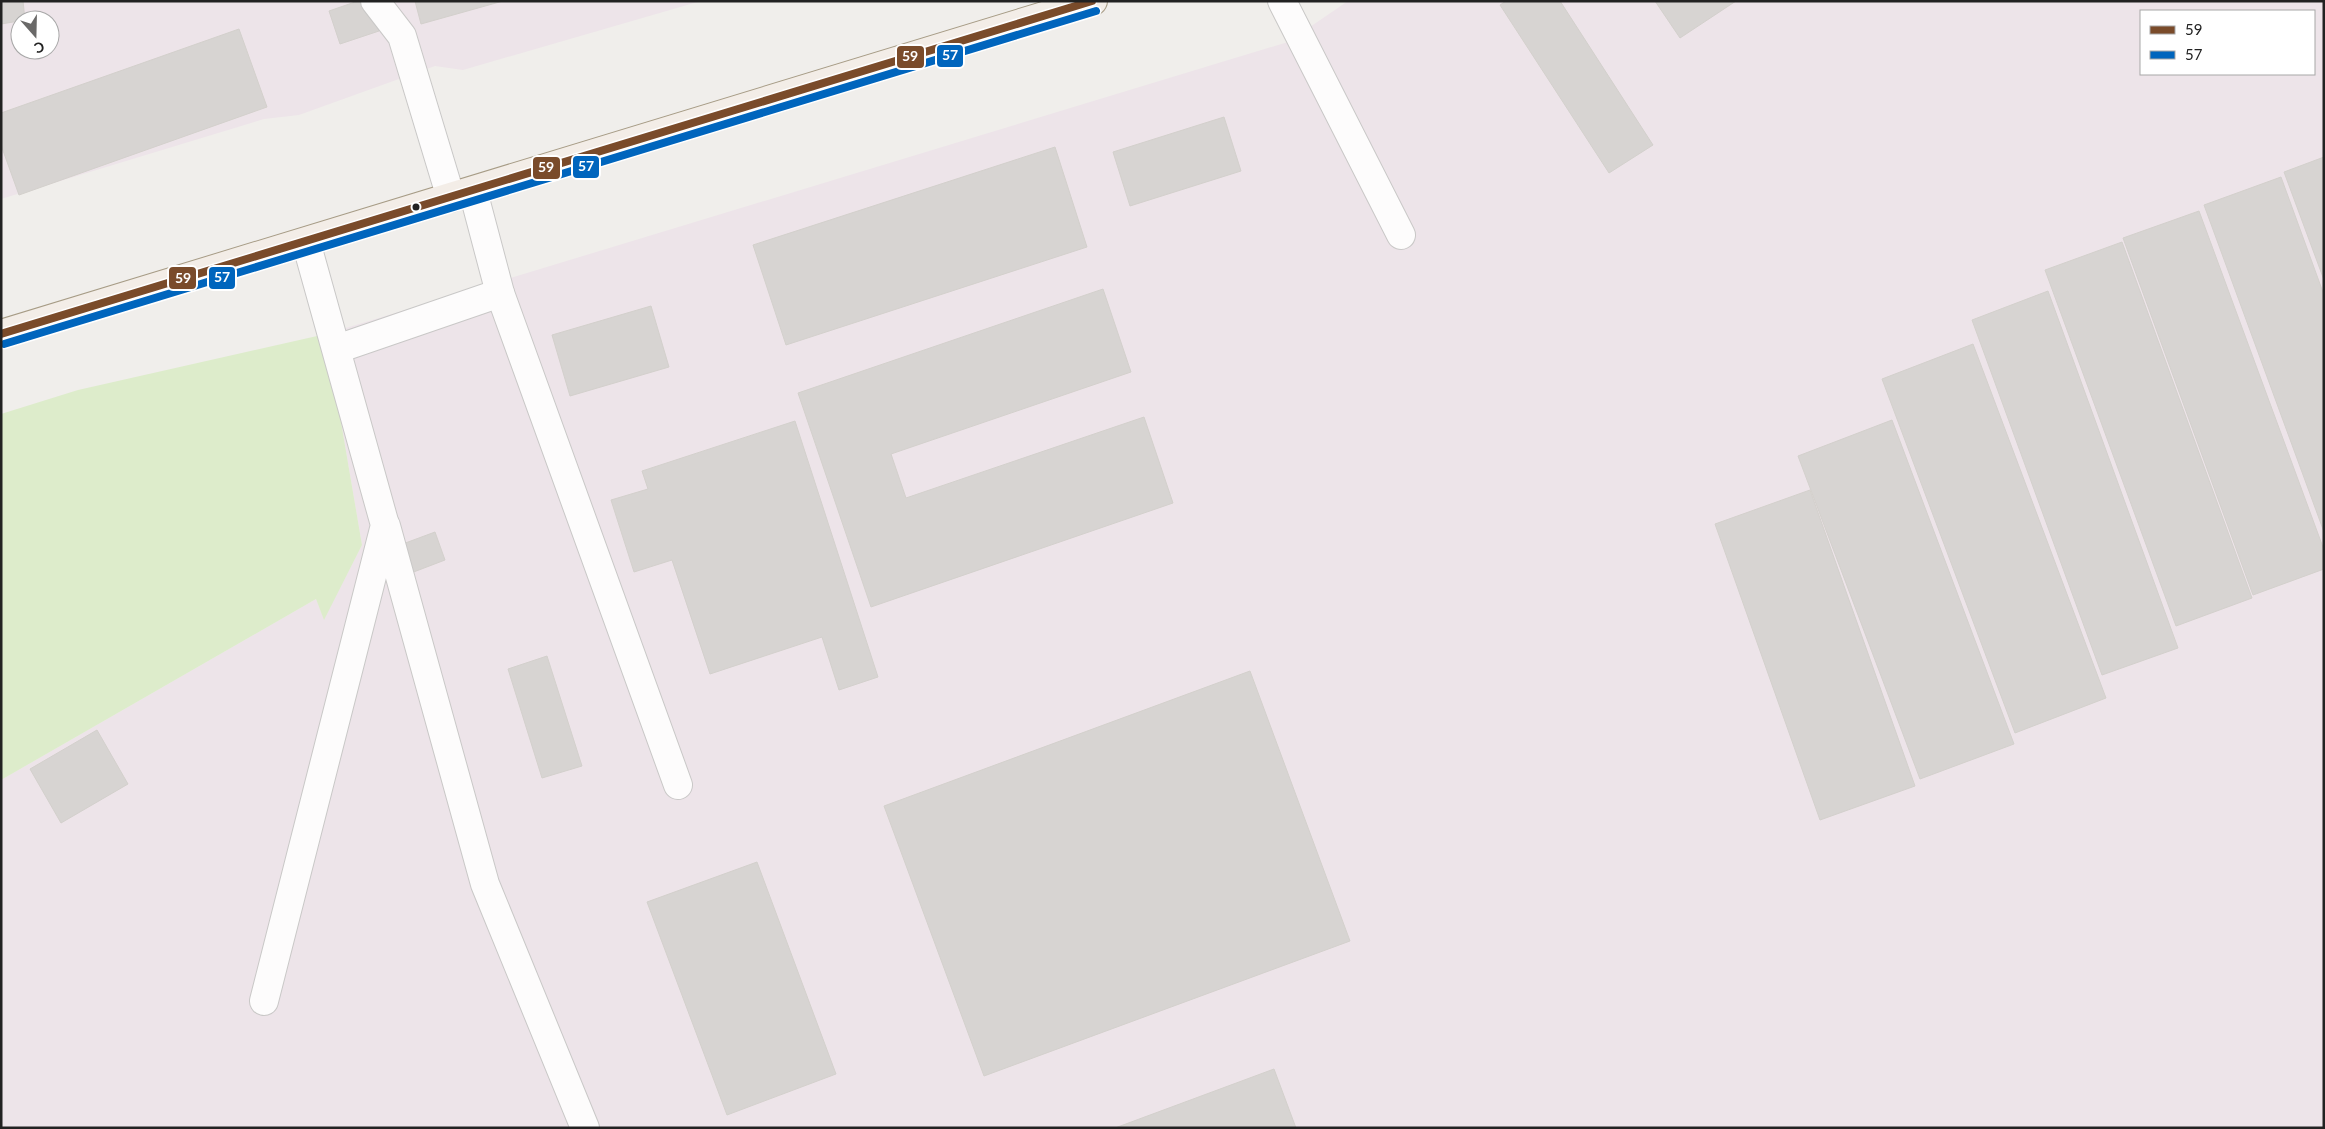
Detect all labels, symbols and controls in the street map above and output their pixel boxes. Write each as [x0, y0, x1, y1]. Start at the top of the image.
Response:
north arrow [10, 10, 60, 60]
legend [2140, 10, 2315, 75]
text: 59 [2185, 20, 2202, 38]
text: С [32, 38, 47, 58]
line badge: 57 [936, 44, 964, 68]
line badge: 59 [896, 45, 925, 69]
text: 57 [2185, 45, 2203, 63]
text: 57 [942, 46, 958, 63]
text: 59 [902, 47, 918, 64]
line badge: 57 [572, 155, 600, 179]
line badge: 59 [532, 156, 561, 180]
text: 57 [578, 157, 594, 174]
text: 59 [538, 158, 554, 175]
unlabelled marker [411, 202, 421, 212]
line badge: 59 [168, 266, 197, 290]
line badge: 57 [208, 266, 236, 290]
text: 57 [214, 268, 230, 285]
text: 59 [175, 269, 191, 286]

